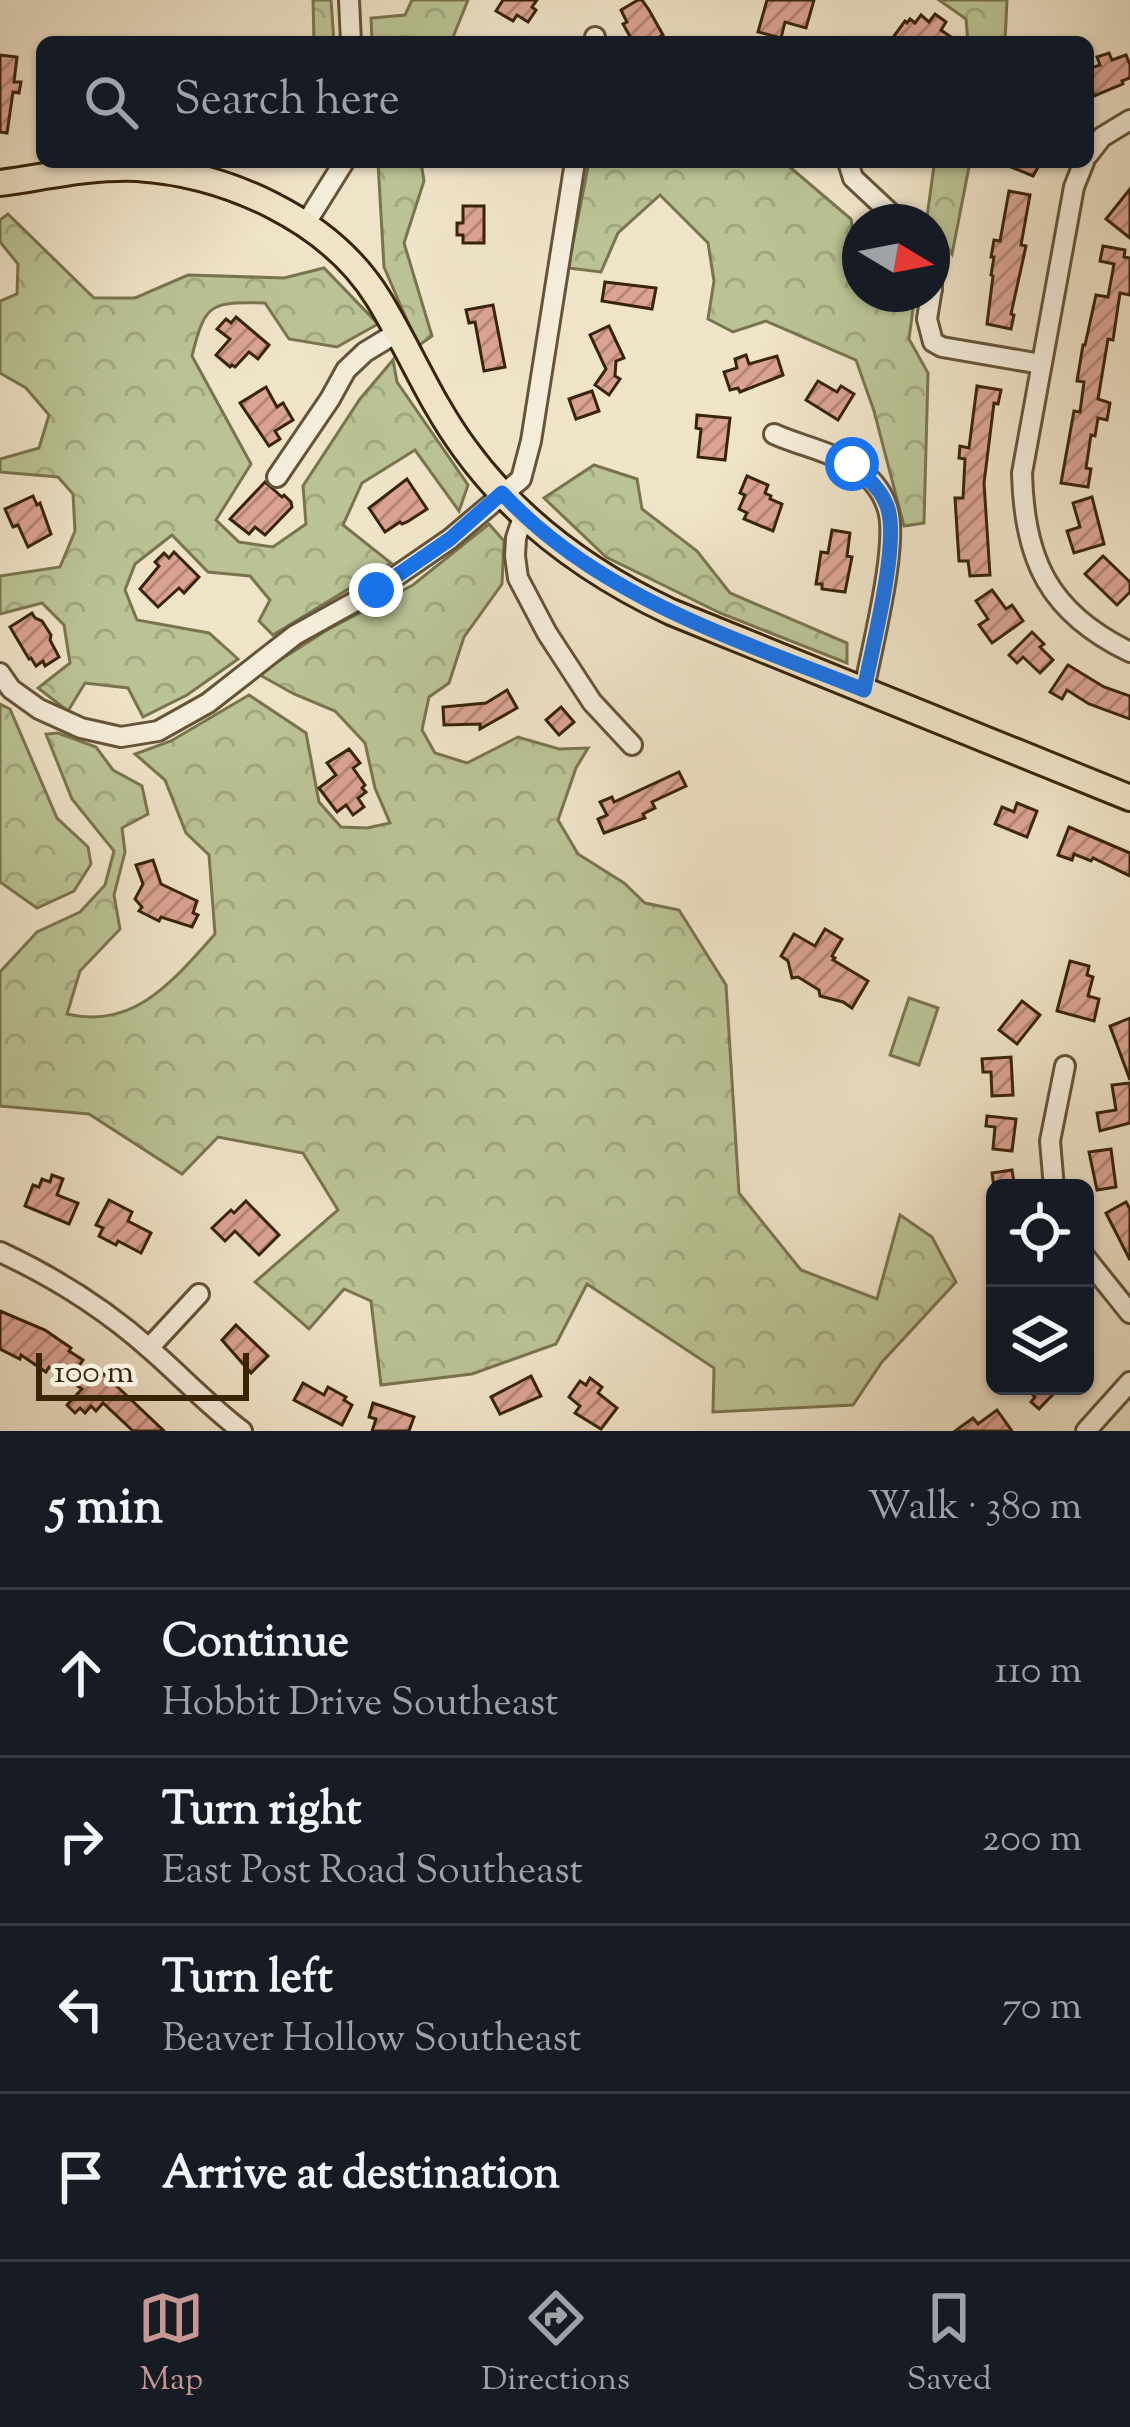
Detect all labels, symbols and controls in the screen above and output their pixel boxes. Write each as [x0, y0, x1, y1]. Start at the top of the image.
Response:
search box [36, 36, 1094, 168]
icon: search [78, 69, 144, 135]
text: Search here [174, 70, 400, 135]
north arrow [842, 204, 950, 312]
route start [825, 437, 879, 491]
route end [349, 563, 403, 617]
map controls [986, 1179, 1094, 1395]
button: locate [986, 1179, 1094, 1287]
button: layers [986, 1287, 1094, 1395]
scale bar [36, 1347, 249, 1400]
text: 100 m [54, 1350, 134, 1398]
text: 5 min [48, 1473, 163, 1546]
text: Walk · 380 m [868, 1481, 1082, 1537]
text: Continue [162, 1612, 349, 1677]
icon: ahead [48, 1640, 114, 1706]
text: 110 m [995, 1645, 1082, 1701]
text: Hobbit Drive Southeast [162, 1677, 558, 1733]
text: Turn right [162, 1780, 361, 1845]
icon: right [48, 1808, 114, 1874]
text: 200 m [982, 1813, 1082, 1869]
text: East Post Road Southeast [162, 1845, 583, 1901]
text: Turn left [162, 1948, 333, 2013]
icon: left [48, 1976, 114, 2042]
text: 70 m [1002, 1981, 1082, 2037]
text: Beaver Hollow Southeast [162, 2013, 581, 2069]
icon: arrive [48, 2144, 114, 2210]
text: Arrive at destination [162, 2144, 560, 2209]
tab: Map [138, 2285, 204, 2405]
tab: Directions [481, 2285, 630, 2405]
tab: Saved [907, 2285, 992, 2405]

